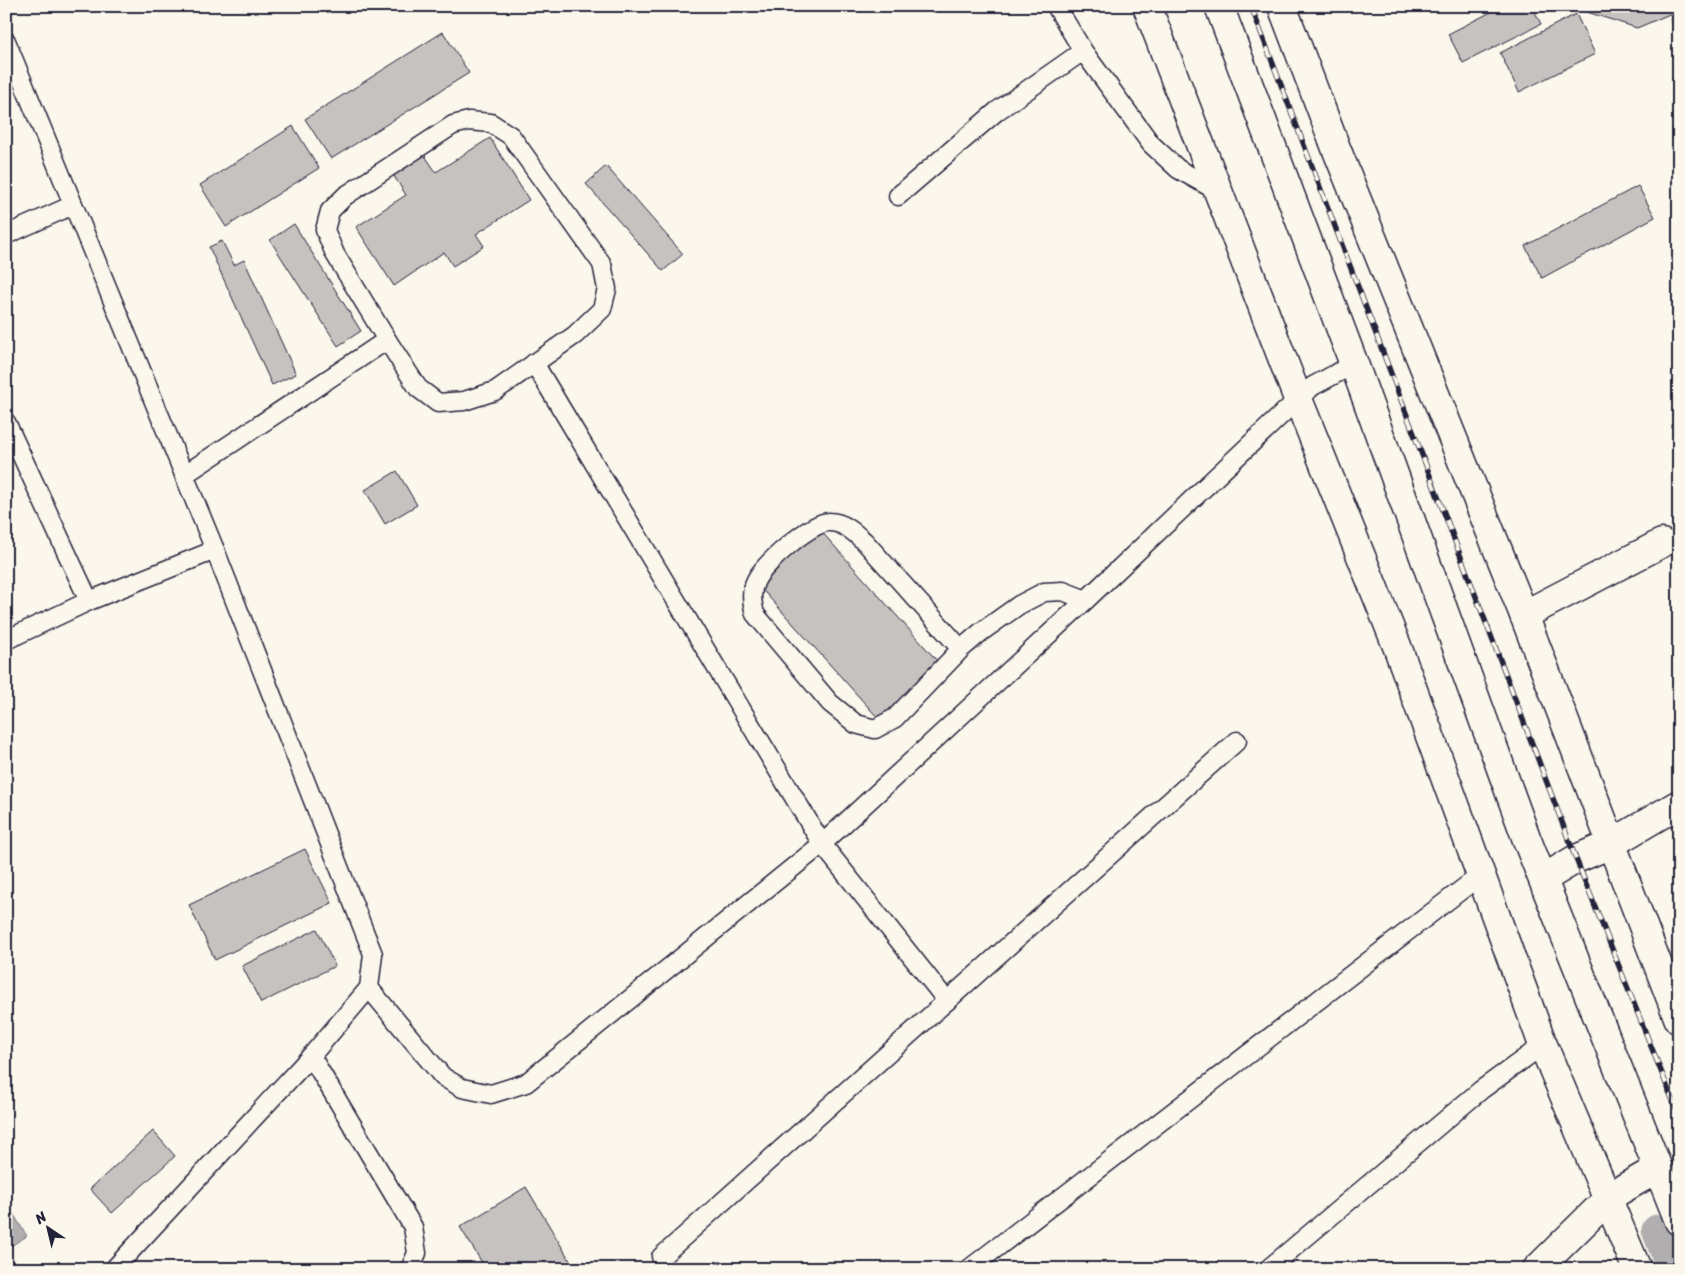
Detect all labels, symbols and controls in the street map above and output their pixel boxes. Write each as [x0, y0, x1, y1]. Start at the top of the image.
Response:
north arrow [22, 1202, 72, 1252]
text: N [29, 1205, 52, 1231]

